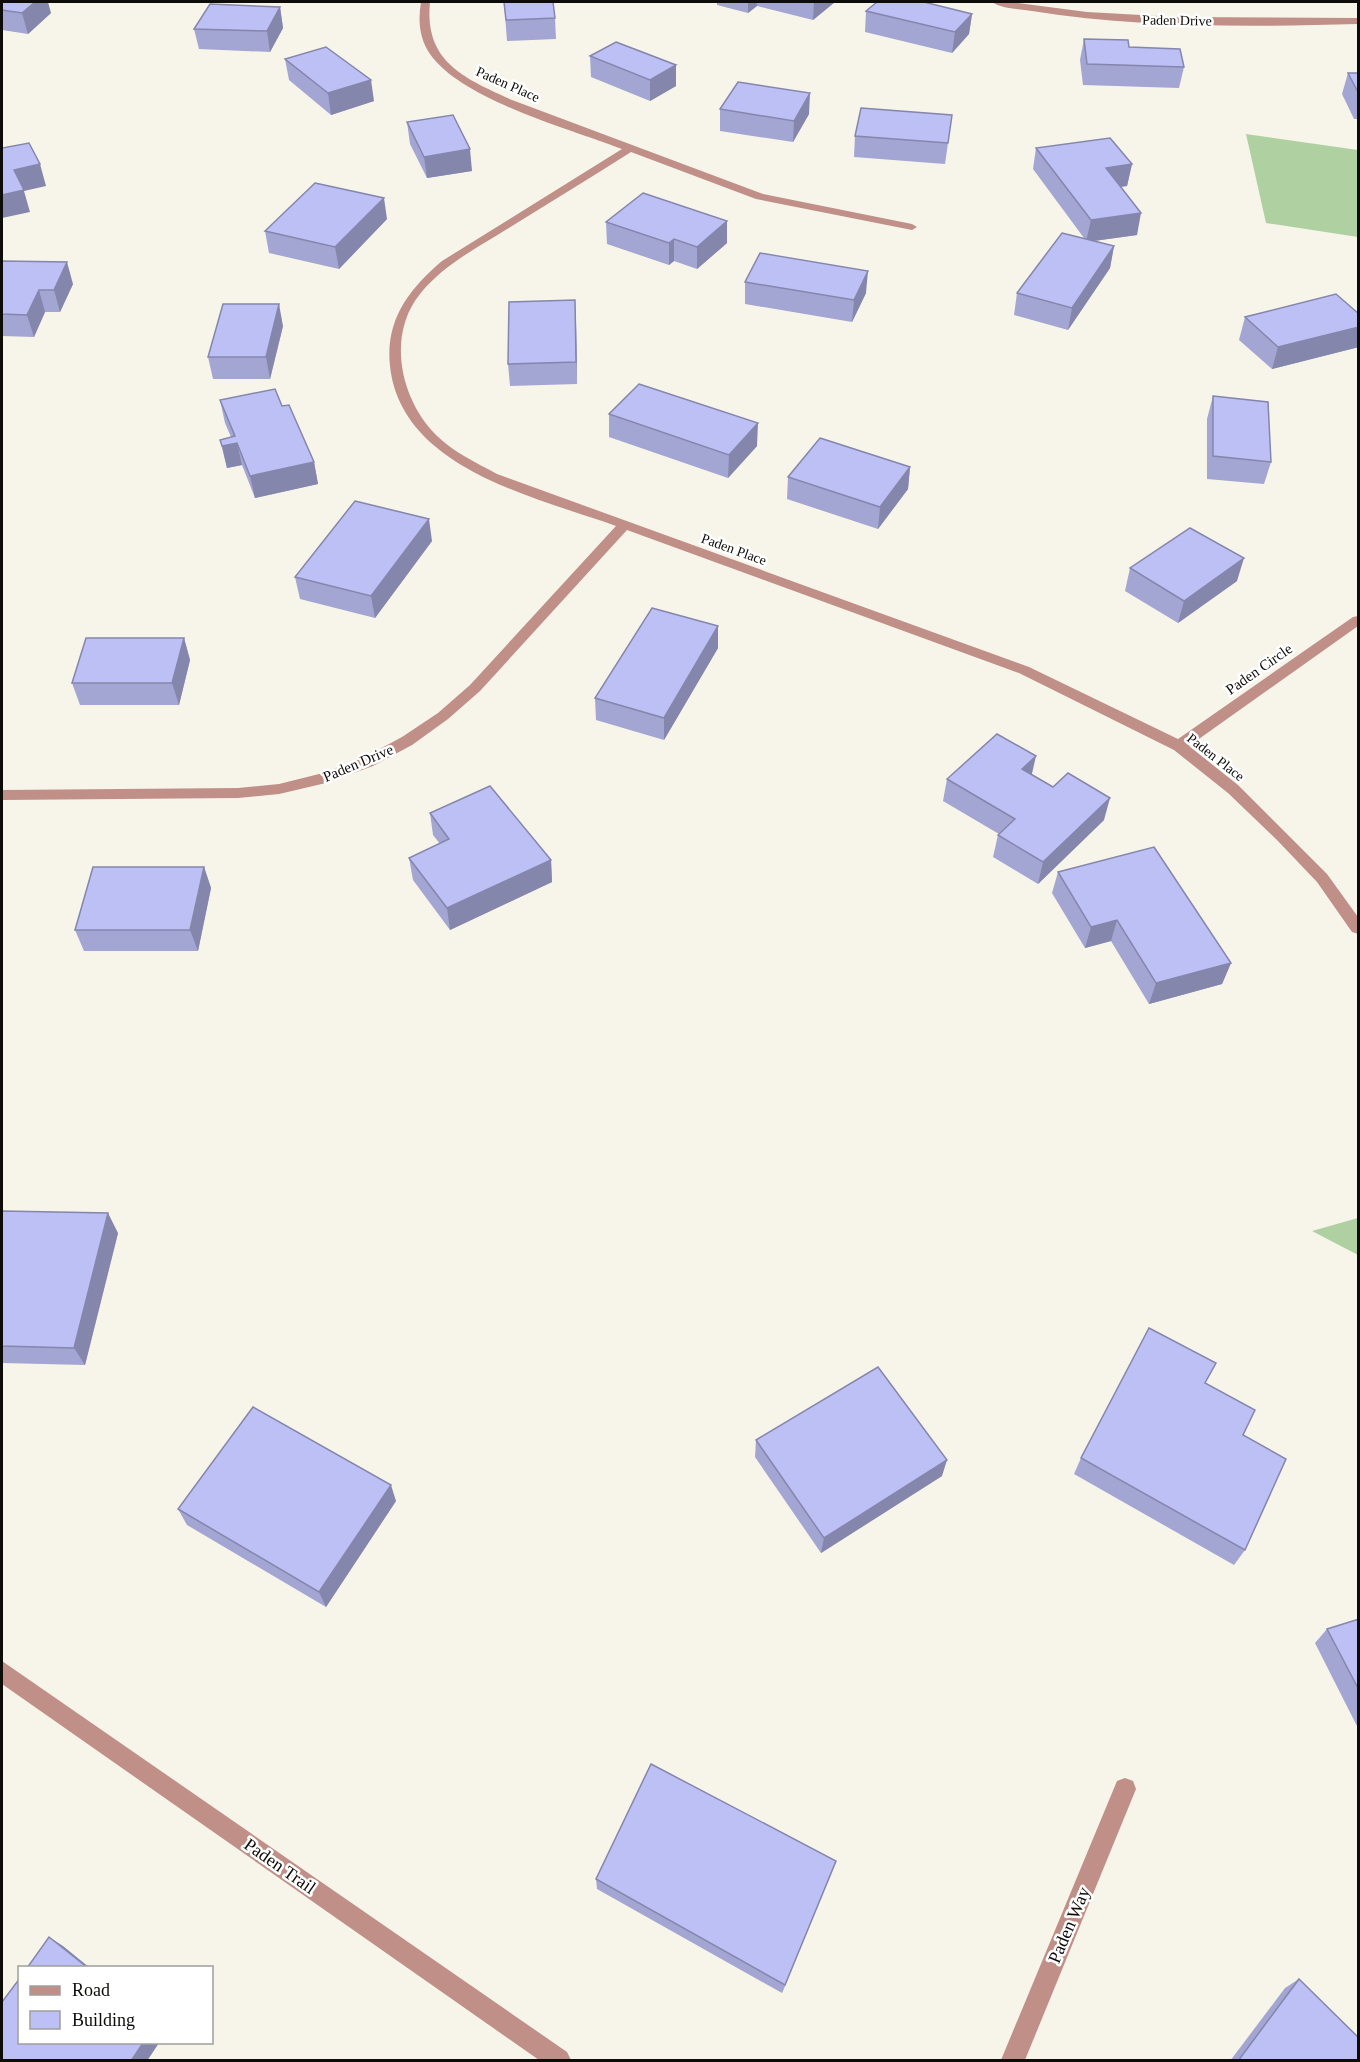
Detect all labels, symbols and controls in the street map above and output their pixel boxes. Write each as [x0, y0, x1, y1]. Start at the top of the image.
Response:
street label: Paden Drive [1142, 12, 1212, 29]
street label: Paden Place [474, 64, 542, 105]
street label: Paden Place [699, 531, 768, 568]
street label: Paden Circle [1223, 640, 1295, 698]
street label: Paden Place [1184, 731, 1247, 784]
street label: Paden Drive [321, 741, 396, 785]
street label: Paden Trail [240, 1834, 320, 1898]
street label: Paden Way [1044, 1884, 1094, 1966]
legend [18, 1966, 213, 2044]
text: Road [72, 1980, 110, 2000]
text: Building [72, 2010, 135, 2030]

